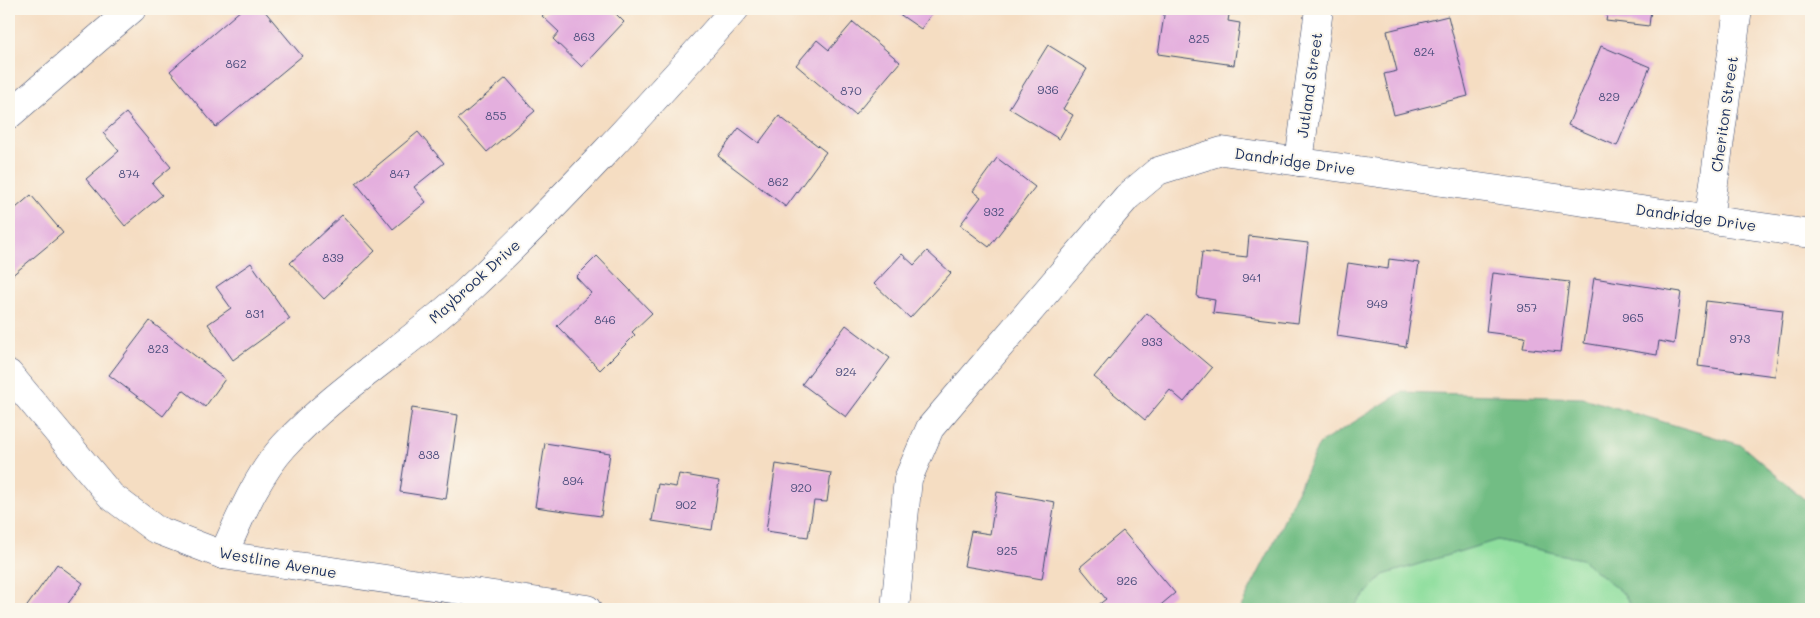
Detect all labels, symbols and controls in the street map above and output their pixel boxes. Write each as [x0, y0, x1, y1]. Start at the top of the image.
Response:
house number: 863 [573, 28, 595, 44]
house number: 825 [1189, 30, 1209, 46]
street label: Jutland Street [1292, 31, 1326, 139]
house number: 824 [1414, 43, 1435, 59]
house number: 862 [225, 55, 247, 71]
street label: Cheriton Street [1706, 55, 1742, 173]
house number: 936 [1037, 81, 1059, 97]
house number: 870 [840, 82, 862, 98]
house number: 829 [1598, 88, 1620, 104]
house number: 855 [485, 107, 507, 123]
street label: Dandridge Drive [1233, 143, 1357, 179]
house number: 874 [119, 165, 139, 181]
house number: 847 [390, 165, 411, 181]
house number: 862 [767, 173, 789, 189]
street label: Dandridge Drive [1634, 199, 1758, 235]
house number: 932 [984, 203, 1004, 219]
street label: Maybrook Drive [424, 235, 524, 327]
house number: 839 [322, 249, 344, 265]
house number: 941 [1242, 269, 1262, 285]
house number: 949 [1366, 295, 1388, 311]
house number: 957 [1517, 299, 1538, 315]
house number: 831 [245, 305, 265, 321]
house number: 965 [1622, 309, 1644, 325]
house number: 846 [594, 311, 616, 327]
house number: 973 [1730, 330, 1750, 346]
house number: 933 [1141, 333, 1163, 349]
house number: 823 [148, 340, 168, 356]
house number: 924 [836, 363, 856, 379]
house number: 838 [418, 446, 440, 462]
house number: 894 [562, 472, 584, 488]
house number: 920 [790, 479, 812, 495]
house number: 902 [675, 496, 697, 512]
street label: Westline Avenue [218, 542, 338, 582]
house number: 925 [997, 542, 1017, 558]
house number: 926 [1116, 572, 1138, 588]

